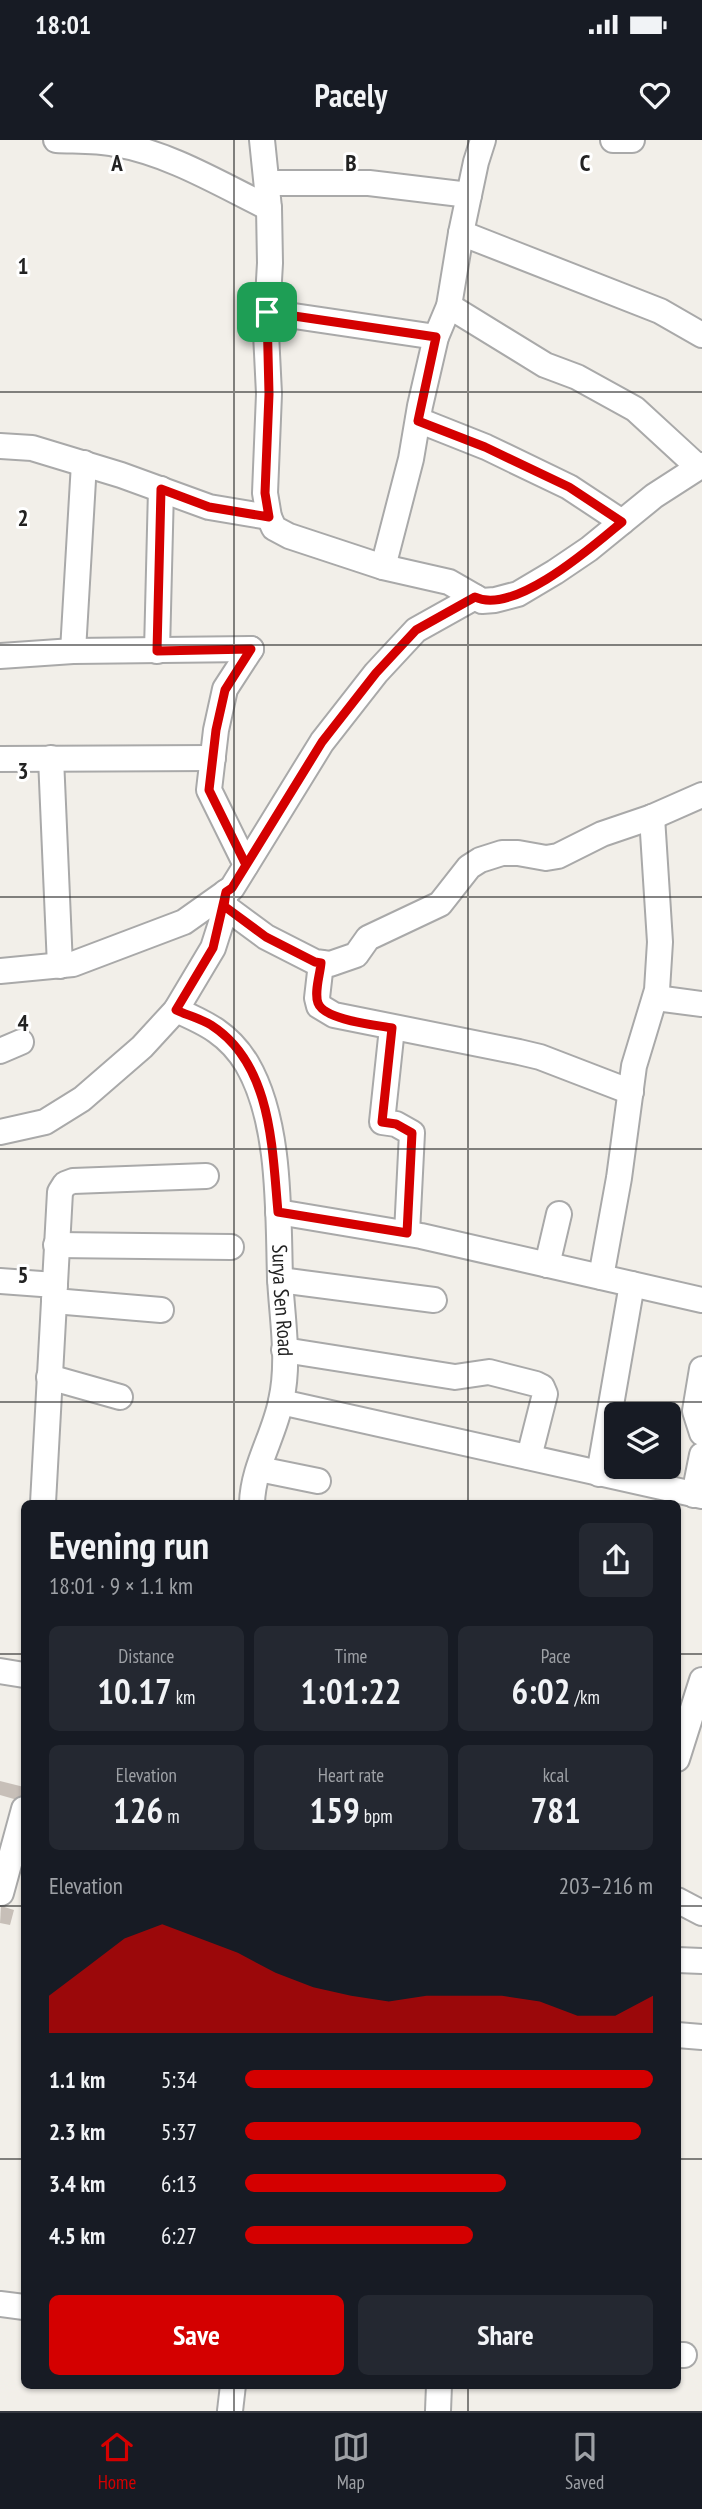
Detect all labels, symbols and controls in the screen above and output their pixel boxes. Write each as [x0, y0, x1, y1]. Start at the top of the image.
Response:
text: 18:01 [35, 8, 91, 41]
text: Pacely [315, 74, 387, 116]
icon: back [28, 76, 66, 114]
icon: heart [636, 76, 674, 114]
text: A [110, 148, 123, 177]
text: B [345, 148, 357, 177]
text: C [580, 148, 591, 177]
text: 1 [18, 251, 29, 280]
pin [237, 282, 297, 342]
icon: arrive [248, 293, 286, 331]
text: 2 [18, 503, 29, 532]
text: 3 [18, 756, 29, 785]
text: 4 [18, 1008, 29, 1037]
street label: Surya Sen Road [266, 1244, 299, 1356]
text: 5 [18, 1260, 29, 1289]
map controls [604, 1402, 681, 1479]
button: layers [604, 1402, 681, 1479]
text: Evening run [49, 1520, 209, 1569]
button: share [579, 1523, 653, 1597]
text: 18:01 · 9 × 1.1 km [49, 1571, 193, 1600]
text: Distance [118, 1644, 174, 1668]
text: Time [335, 1644, 367, 1668]
text: Pace [541, 1644, 571, 1668]
text: 10.17 [97, 1668, 172, 1714]
text: 1:01:22 [300, 1668, 402, 1714]
text: 6:02 [511, 1668, 570, 1714]
text: km [172, 1685, 195, 1709]
text: /km [570, 1685, 600, 1709]
text: Elevation [116, 1763, 177, 1787]
text: Heart rate [318, 1763, 384, 1787]
text: kcal [543, 1763, 569, 1787]
text: 126 [113, 1787, 163, 1833]
text: 159 [309, 1787, 360, 1833]
text: 781 [531, 1787, 581, 1833]
text: m [163, 1804, 180, 1828]
text: bpm [360, 1804, 393, 1828]
text: Elevation [49, 1871, 123, 1900]
text: 203–216 m [559, 1871, 653, 1900]
text: 1.1 km [49, 2065, 105, 2094]
text: 5:34 [161, 2065, 197, 2094]
text: 2.3 km [49, 2117, 105, 2146]
text: 5:37 [161, 2117, 197, 2146]
text: 3.4 km [49, 2169, 105, 2198]
text: 6:13 [161, 2169, 197, 2198]
text: 4.5 km [49, 2221, 105, 2250]
text: 6:27 [161, 2221, 197, 2250]
button: Save [49, 2295, 344, 2375]
button: Share [358, 2295, 653, 2375]
tab: Home [98, 2428, 136, 2494]
tab: Map [332, 2428, 370, 2494]
tab: Saved [565, 2428, 604, 2494]

